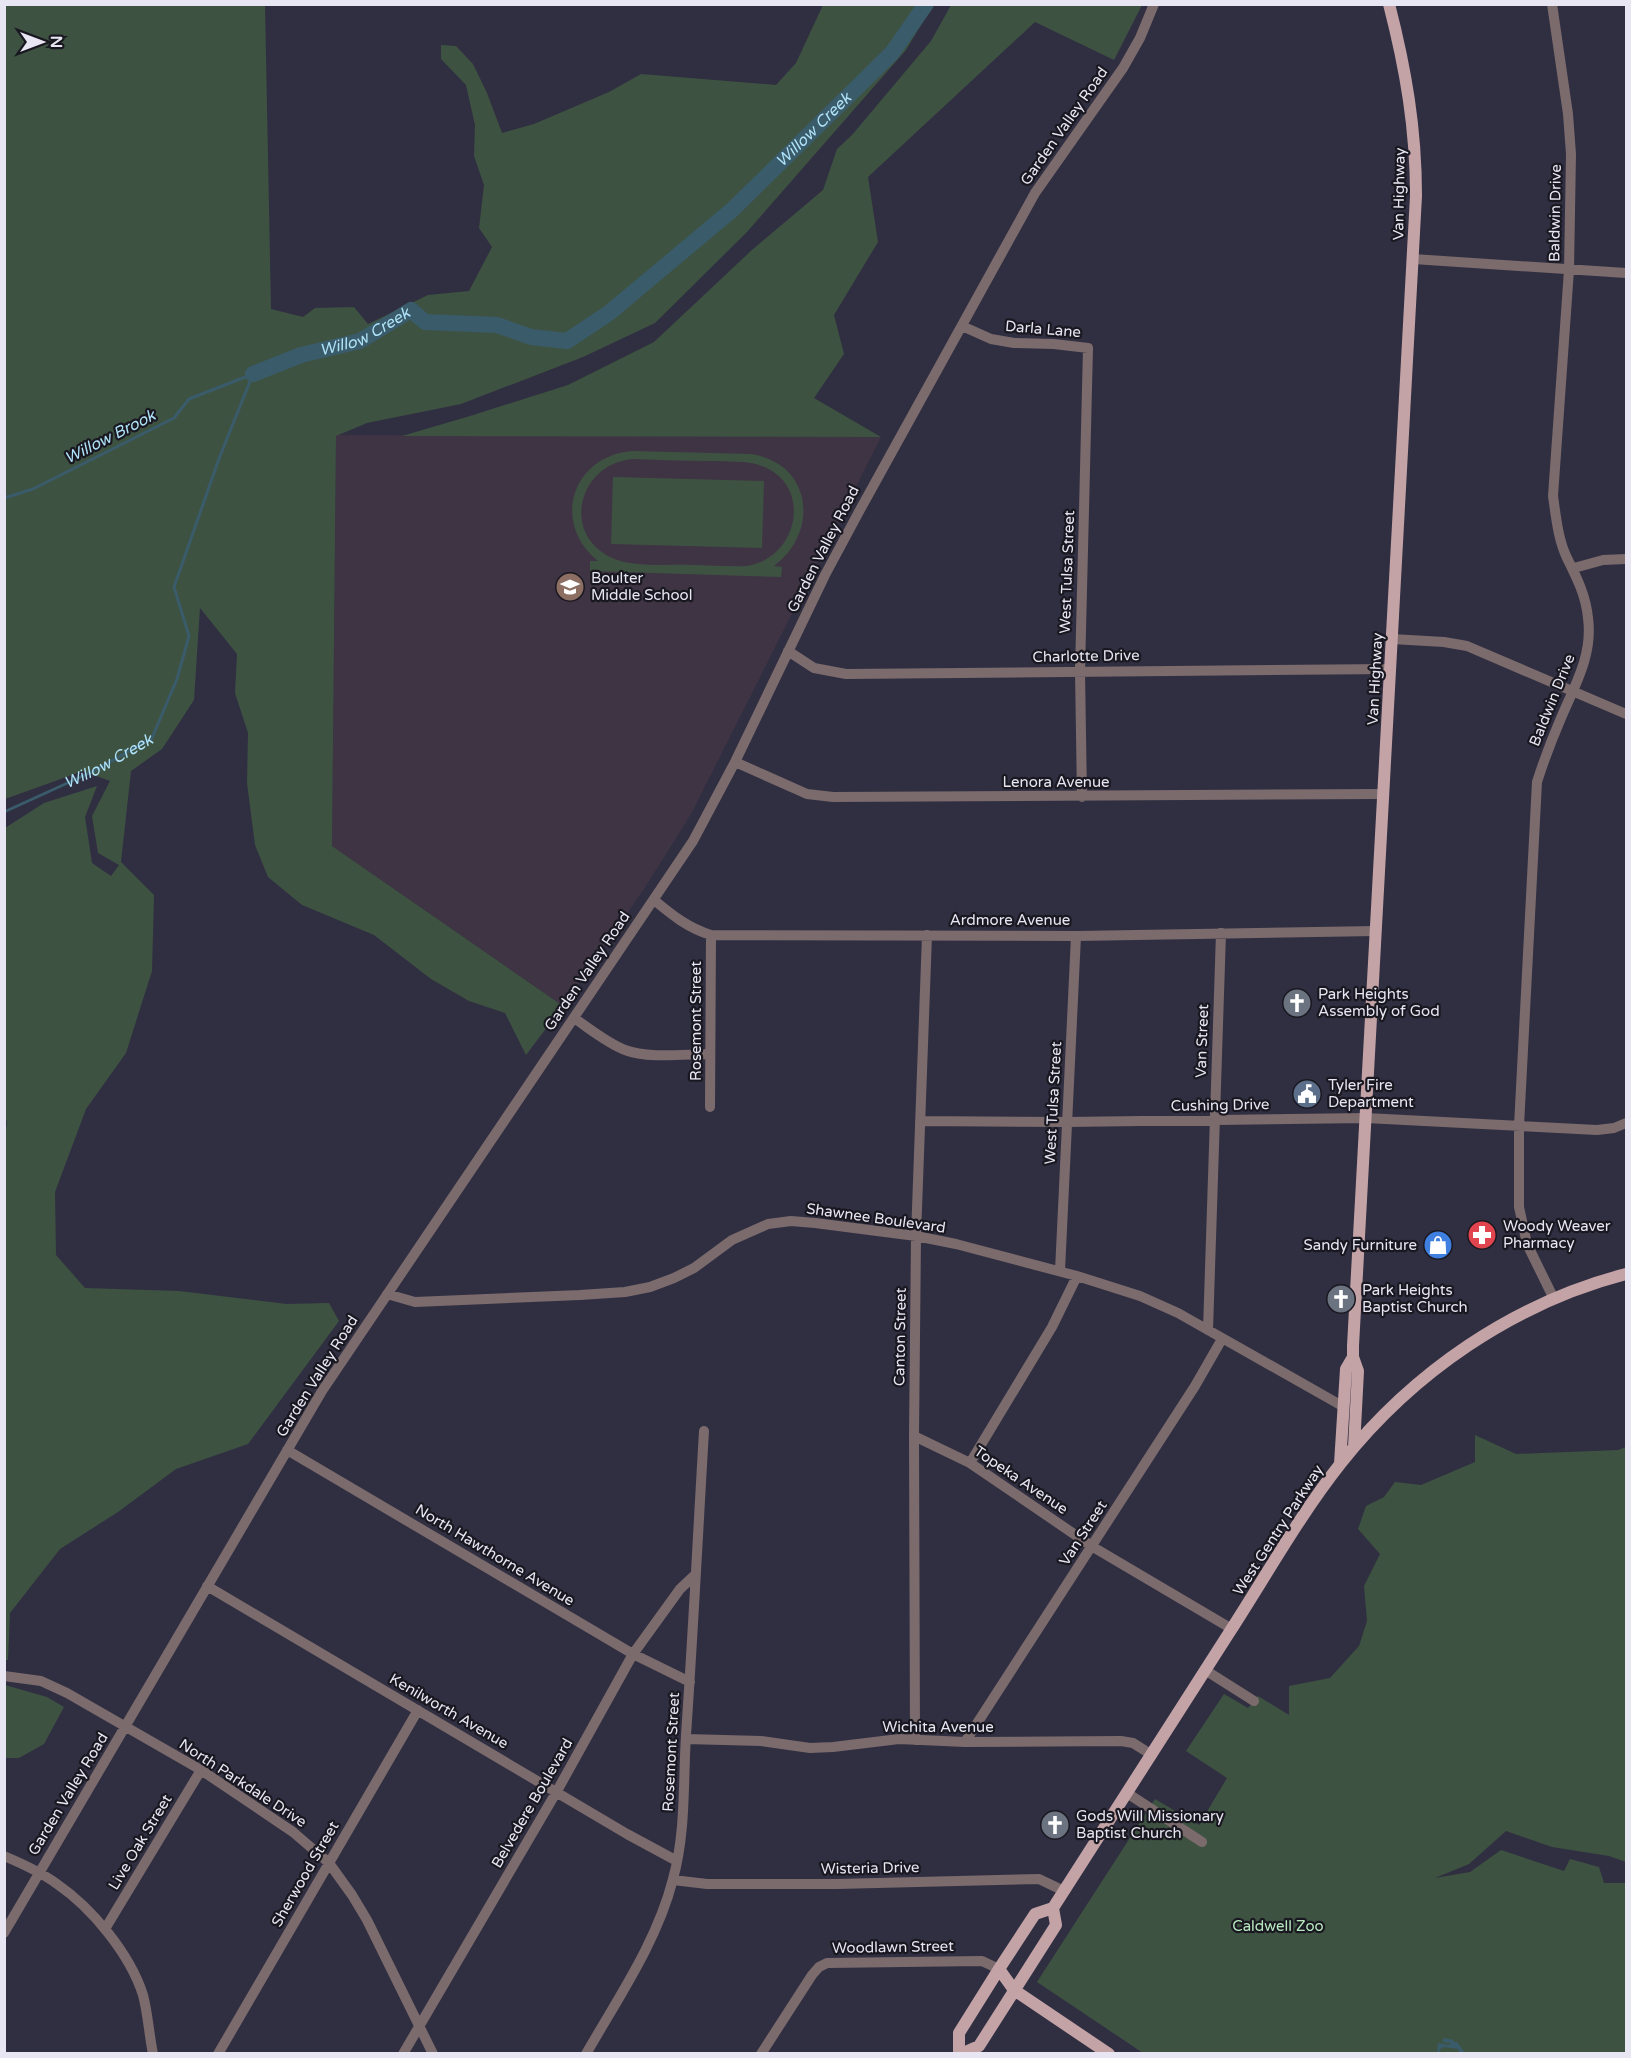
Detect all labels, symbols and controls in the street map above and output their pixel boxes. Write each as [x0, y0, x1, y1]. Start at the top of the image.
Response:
north arrow [12, 12, 72, 72]
text: N [46, 36, 66, 48]
street label: Garden Valley Road [1017, 64, 1111, 188]
water label: Willow Creek [772, 87, 857, 171]
street label: Van Highway [1389, 148, 1409, 240]
street label: Baldwin Drive [1545, 164, 1565, 262]
water label: Willow Creek [317, 302, 415, 360]
street label: Darla Lane [1004, 317, 1082, 341]
water label: Willow Brook [61, 405, 160, 468]
street label: Garden Valley Road [783, 483, 863, 615]
street label: West Tulsa Street [1056, 510, 1078, 634]
place label: Boulter Middle School [591, 569, 692, 604]
school or university icon: Boulter Middle School [554, 571, 586, 603]
street label: Van Highway [1364, 632, 1386, 726]
street label: Charlotte Drive [1032, 646, 1140, 666]
street label: Baldwin Drive [1525, 651, 1579, 749]
water label: Willow Creek [61, 729, 158, 793]
street label: Lenora Avenue [1002, 773, 1110, 791]
street label: Garden Valley Road [540, 908, 634, 1034]
street label: Ardmore Avenue [950, 911, 1070, 929]
street label: Rosemont Street [687, 961, 705, 1081]
place label: Park Heights Assembly of God [1318, 985, 1440, 1020]
church icon: Park Heights Assembly of God [1281, 987, 1313, 1019]
street label: Van Street [1192, 1003, 1212, 1078]
street label: West Tulsa Street [1041, 1041, 1065, 1165]
place label: Tyler Fire Department [1328, 1076, 1414, 1111]
public building icon: Tyler Fire Department [1291, 1078, 1323, 1110]
street label: Cushing Drive [1170, 1095, 1270, 1115]
street label: Shawnee Boulevard [805, 1199, 947, 1237]
place label: Woody Weaver Pharmacy [1503, 1217, 1611, 1252]
pharmacy icon: Woody Weaver Pharmacy [1466, 1219, 1498, 1251]
shop icon: Sandy Furniture [1422, 1229, 1454, 1261]
place label: Sandy Furniture [1304, 1236, 1417, 1254]
place label: Park Heights Baptist Church [1362, 1281, 1468, 1316]
church icon: Park Heights Baptist Church [1325, 1283, 1357, 1315]
street label: Canton Street [890, 1287, 910, 1386]
street label: Garden Valley Road [272, 1312, 362, 1440]
street label: Topeka Avenue [971, 1442, 1071, 1518]
street label: West Gentry Parkway [1229, 1461, 1327, 1599]
street label: Van Street [1055, 1497, 1111, 1569]
street label: North Hawthorne Avenue [412, 1500, 578, 1610]
street label: Kenilworth Avenue [386, 1670, 512, 1752]
street label: Rosemont Street [659, 1691, 683, 1812]
street label: Wichita Avenue [882, 1718, 994, 1736]
street label: Garden Valley Road [24, 1729, 112, 1859]
street label: North Parkdale Drive [176, 1735, 310, 1831]
street label: Belvedere Boulevard [488, 1735, 576, 1871]
street label: Live Oak Street [104, 1791, 176, 1893]
place label: Gods Will Missionary Baptist Church [1076, 1807, 1224, 1842]
church icon: Gods Will Missionary Baptist Church [1039, 1809, 1071, 1841]
street label: Sherwood Street [268, 1818, 343, 1930]
street label: Wisteria Drive [820, 1858, 920, 1878]
park label: Caldwell Zoo [1232, 1917, 1324, 1935]
street label: Woodlawn Street [832, 1937, 954, 1957]

